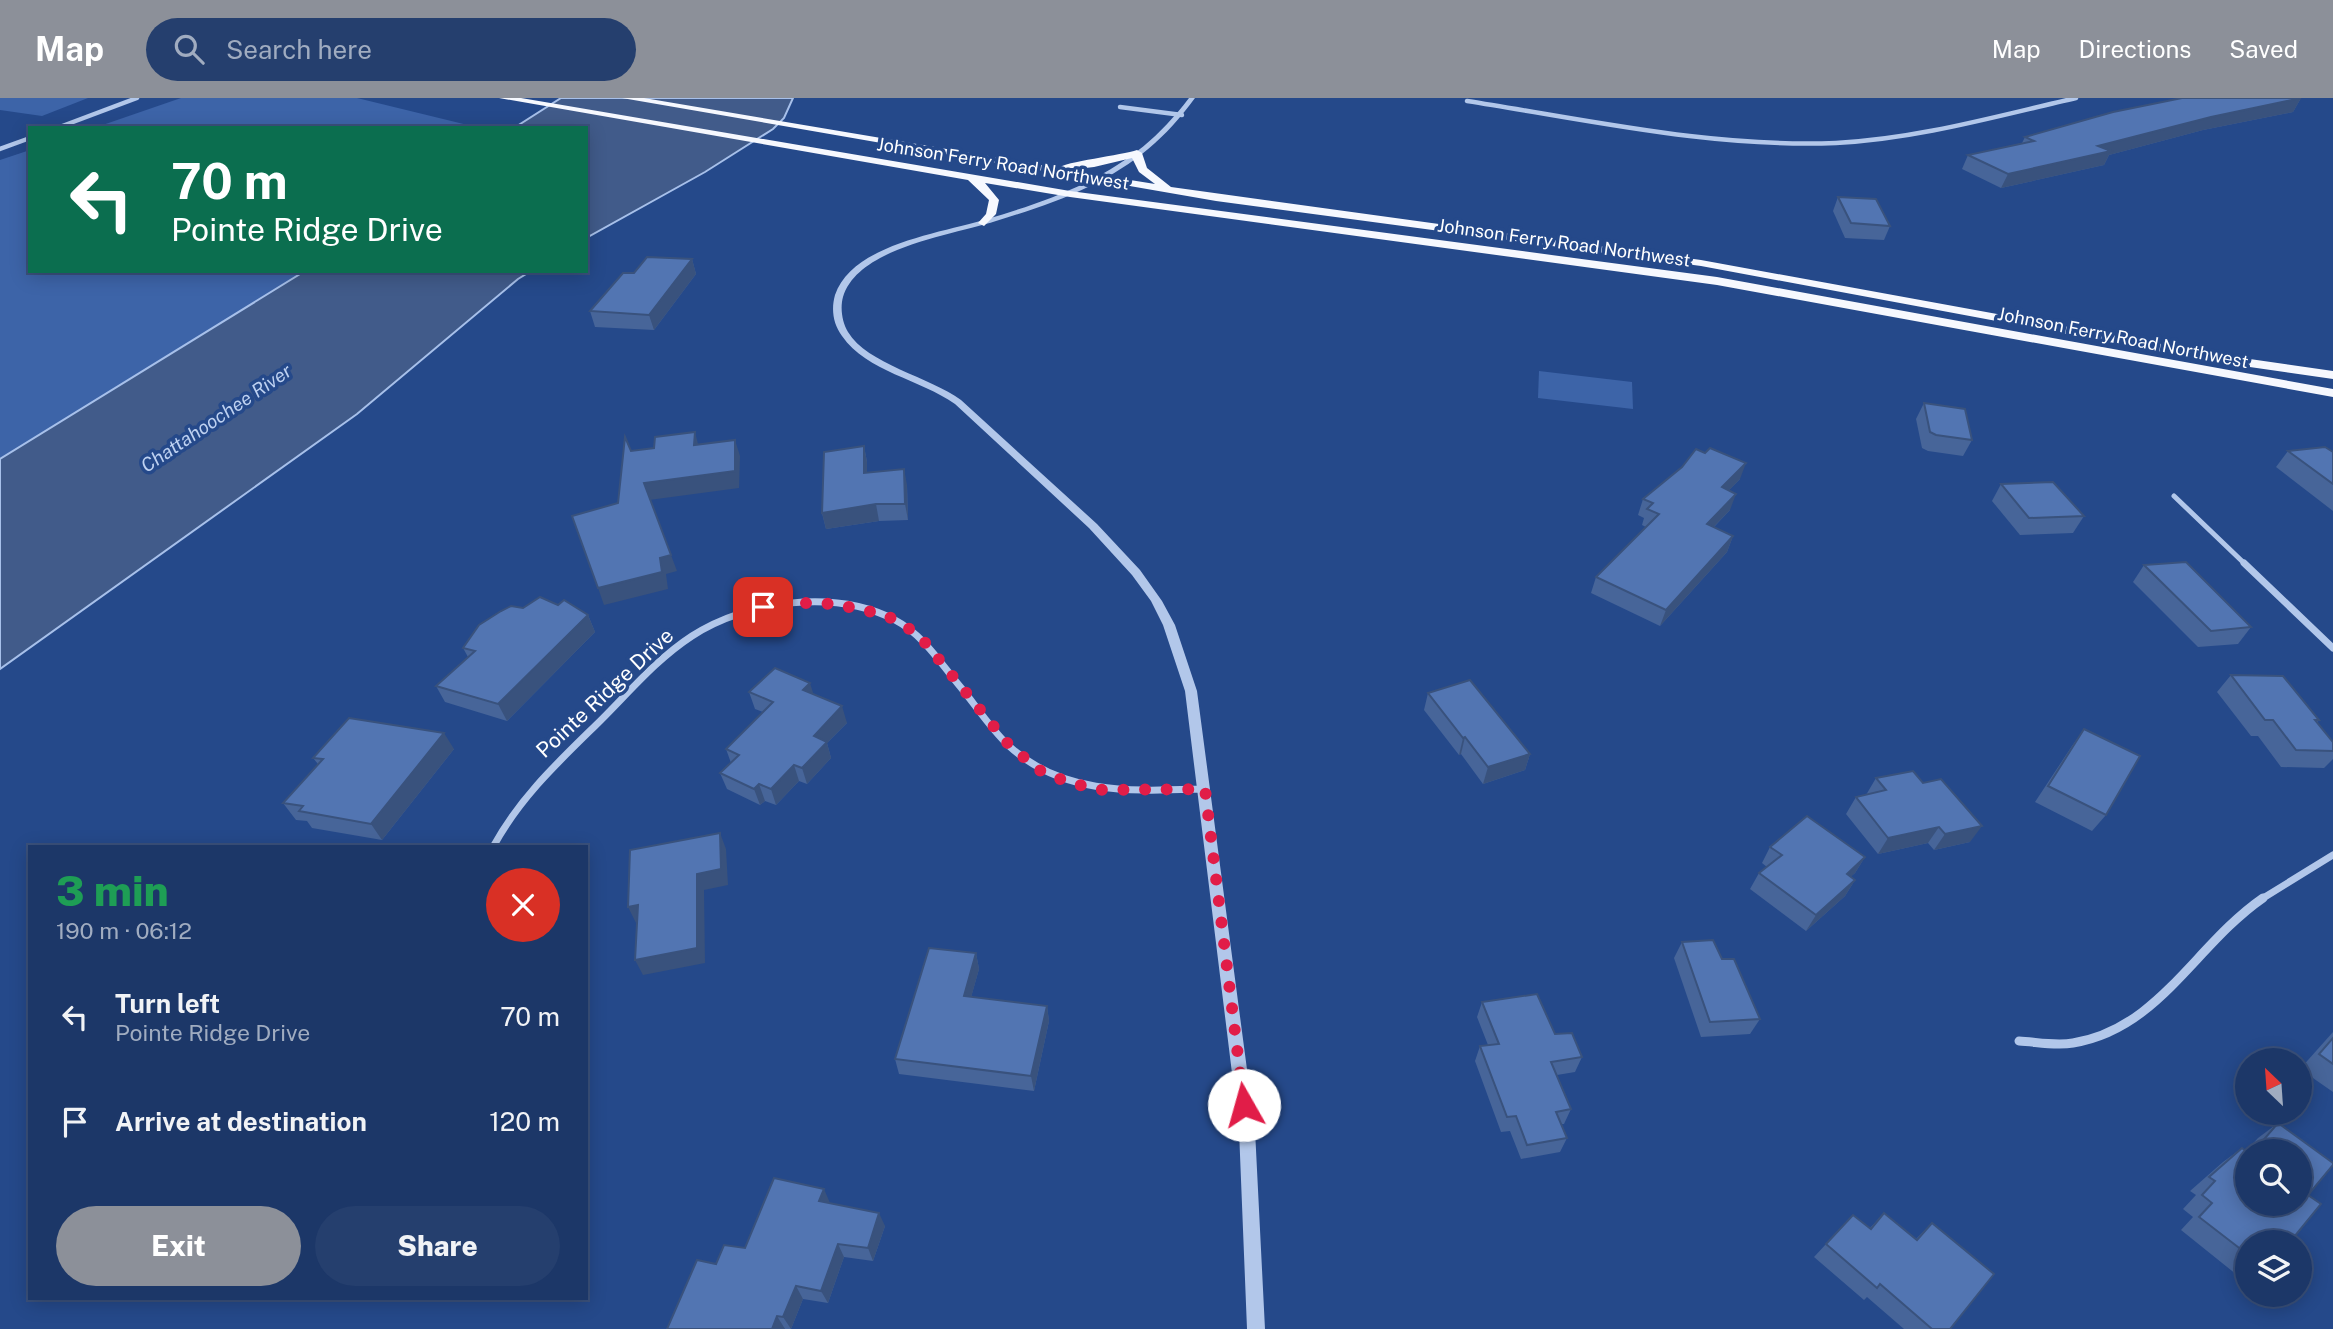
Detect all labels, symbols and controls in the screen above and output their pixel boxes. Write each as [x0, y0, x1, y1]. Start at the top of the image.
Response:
search box [146, 18, 636, 81]
text: Map [35, 30, 104, 68]
icon: search [170, 30, 208, 68]
text: Search here [226, 34, 372, 65]
text: Map [1992, 35, 2041, 63]
text: Directions [2079, 35, 2191, 63]
text: Saved [2229, 35, 2298, 63]
street label: Johnson Ferry Road Northwest [875, 133, 1131, 194]
text: 70 m [171, 152, 288, 210]
icon: left [56, 154, 147, 245]
text: Pointe Ridge Drive [171, 211, 443, 248]
street label: Johnson Ferry Road Northwest [1436, 214, 1692, 271]
street label: Johnson Ferry Road Northwest [1996, 303, 2250, 372]
water label: Chattahoochee River [136, 359, 296, 477]
pin [733, 577, 793, 637]
icon: arrive [744, 588, 782, 626]
street label: Pointe Ridge Drive [531, 623, 678, 763]
text: 3 min [56, 866, 169, 915]
button: close [486, 868, 560, 942]
text: 190 m · 06:12 [56, 917, 192, 944]
text: Turn left [115, 988, 220, 1019]
icon: left [56, 998, 94, 1036]
text: 70 m [500, 1001, 560, 1032]
text: Pointe Ridge Drive [115, 1019, 310, 1046]
north arrow [2235, 1048, 2312, 1125]
map controls [2235, 1048, 2312, 1307]
position arrow [1207, 1068, 1281, 1142]
icon: arrive [56, 1103, 94, 1141]
text: Arrive at destination [115, 1106, 367, 1137]
text: 120 m [489, 1106, 560, 1137]
button: search [2235, 1139, 2312, 1216]
button: Exit [56, 1206, 301, 1286]
button: Share [315, 1206, 560, 1286]
button: layers [2235, 1230, 2312, 1307]

